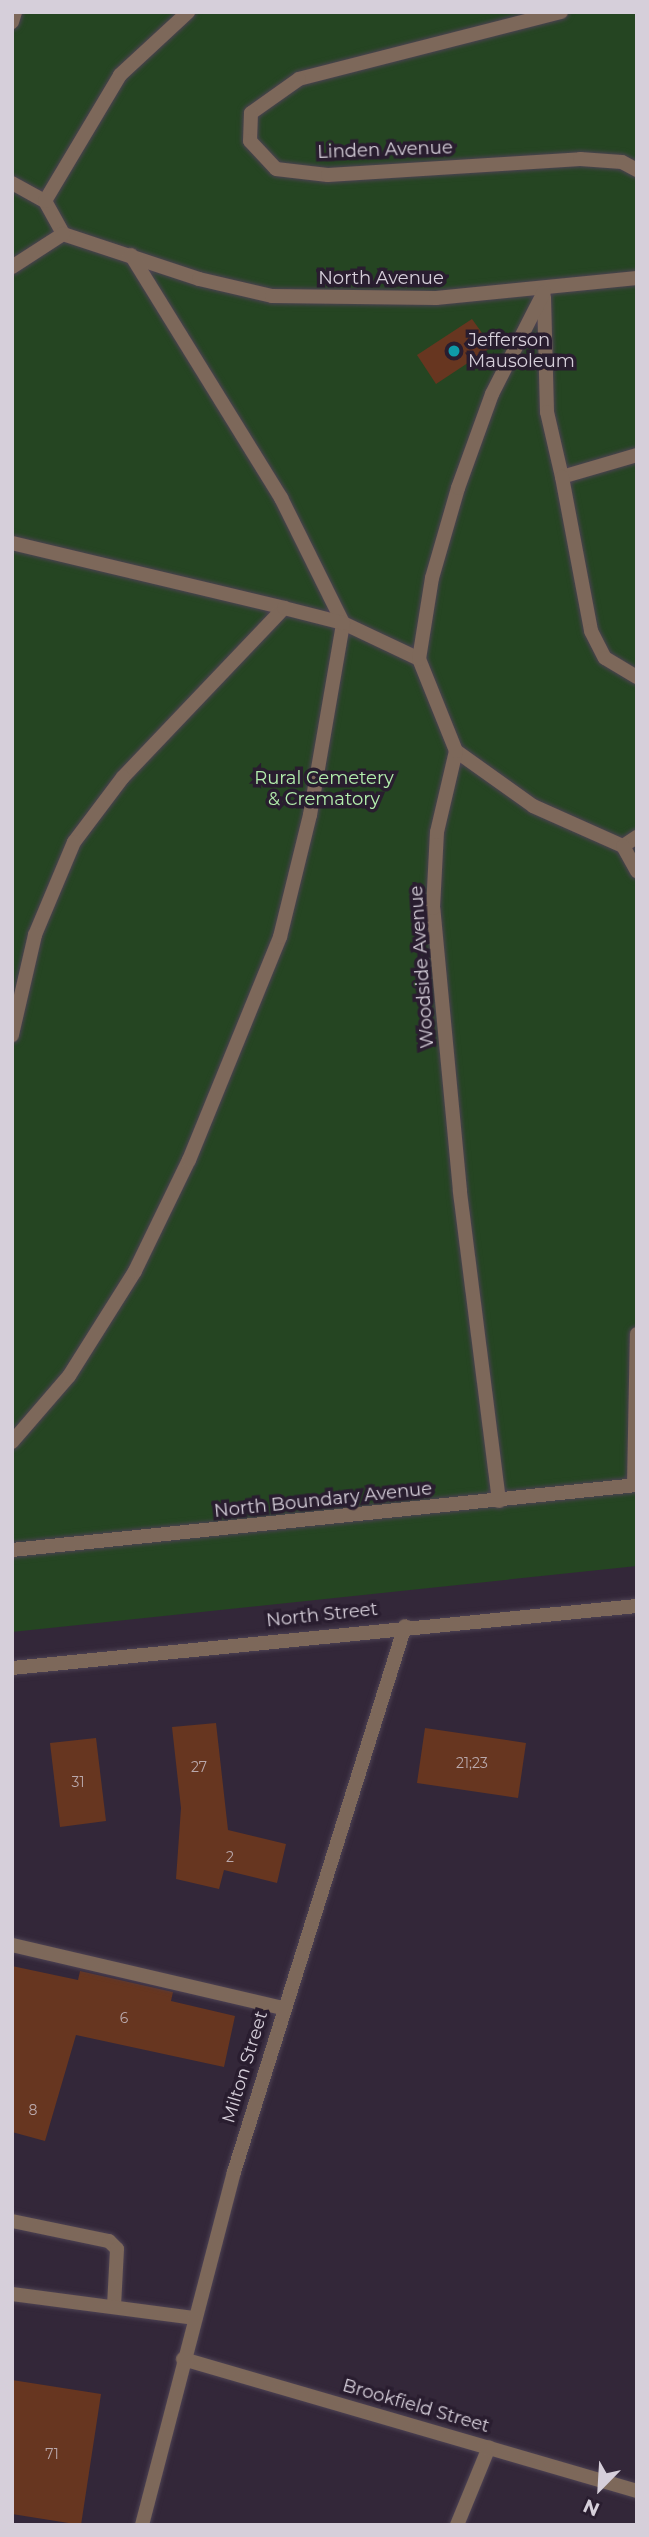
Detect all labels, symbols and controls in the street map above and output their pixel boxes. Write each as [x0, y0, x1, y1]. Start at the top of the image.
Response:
street label: Linden Avenue [317, 137, 453, 163]
street label: North Avenue [318, 267, 444, 289]
place label: Jefferson Mausoleum [468, 330, 575, 372]
marker: Jefferson Mausoleum [446, 343, 462, 359]
park label: Rural Cemetery & Crematory [254, 768, 394, 810]
street label: Woodside Avenue [406, 885, 438, 1049]
street label: North Boundary Avenue [213, 1478, 433, 1522]
street label: North Street [265, 1598, 379, 1632]
house number: 21;23 [456, 1755, 488, 1771]
house number: 27 [191, 1759, 207, 1775]
house number: 31 [72, 1774, 84, 1790]
house number: 2 [226, 1849, 234, 1865]
street label: Milton Street [218, 2008, 272, 2126]
house number: 6 [120, 2010, 128, 2026]
house number: 8 [29, 2102, 37, 2118]
street label: Brookfield Street [340, 2375, 492, 2437]
house number: 71 [45, 2446, 59, 2462]
north arrow [565, 2453, 635, 2523]
text: N [580, 2494, 603, 2521]

